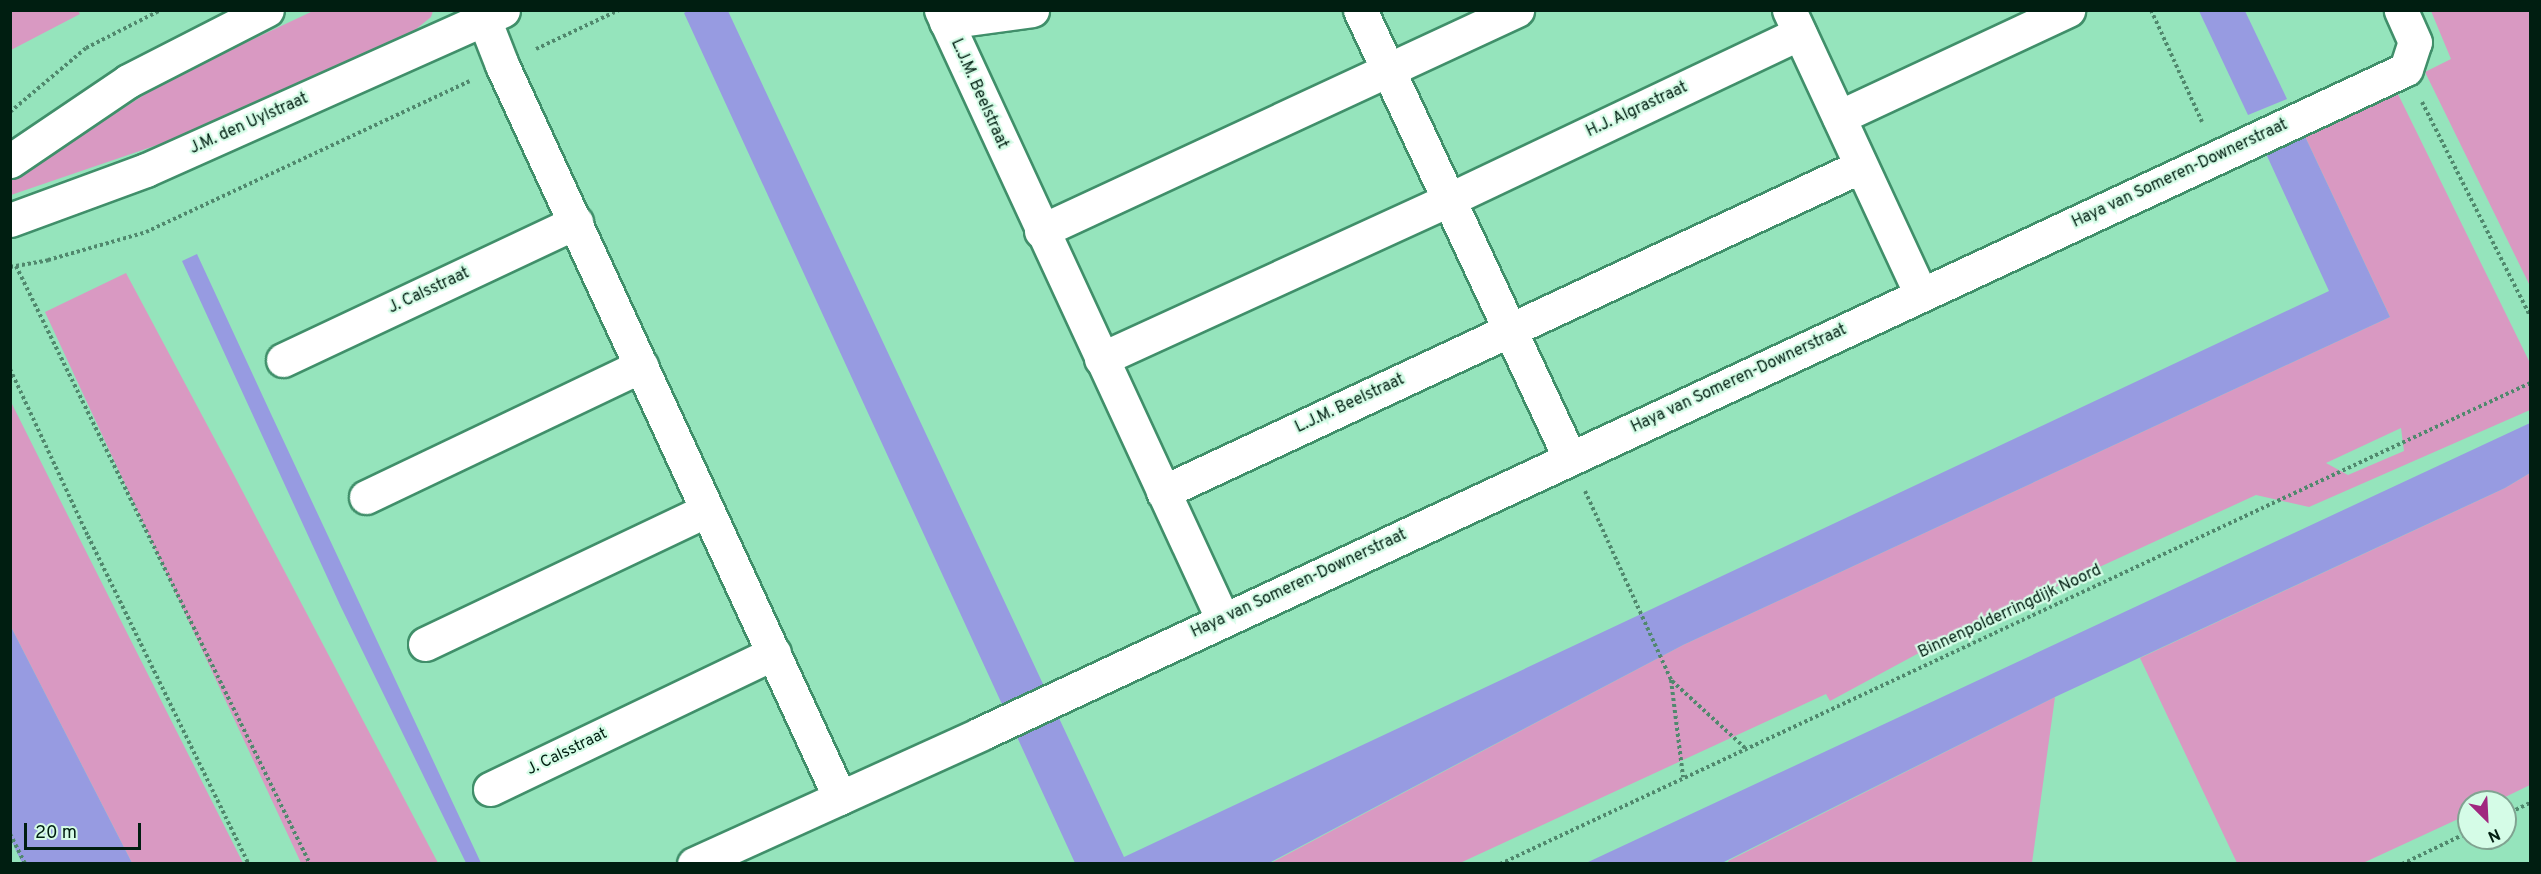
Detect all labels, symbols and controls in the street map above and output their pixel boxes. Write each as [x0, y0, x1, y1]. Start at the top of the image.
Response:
street label: L.J.M. Beelstraat [946, 36, 1012, 152]
street label: H.J. Algrastraat [1583, 78, 1691, 142]
street label: J.M. den Uylstraat [187, 89, 311, 159]
street label: Haya van Someren-Downerstraat [2069, 116, 2291, 232]
street label: J. Calsstraat [385, 264, 473, 318]
street label: Haya van Someren-Downerstraat [1628, 321, 1850, 437]
street label: L.J.M. Beelstraat [1292, 370, 1408, 438]
street label: Haya van Someren-Downerstraat [1188, 526, 1410, 642]
street label: Binnenpolderringdijk Noord [1915, 561, 2105, 663]
street label: J. Calsstraat [524, 724, 610, 780]
north arrow [2457, 790, 2517, 850]
scale bar [27, 811, 144, 849]
text: 20 m [35, 822, 77, 845]
text: N [2484, 823, 2503, 846]

